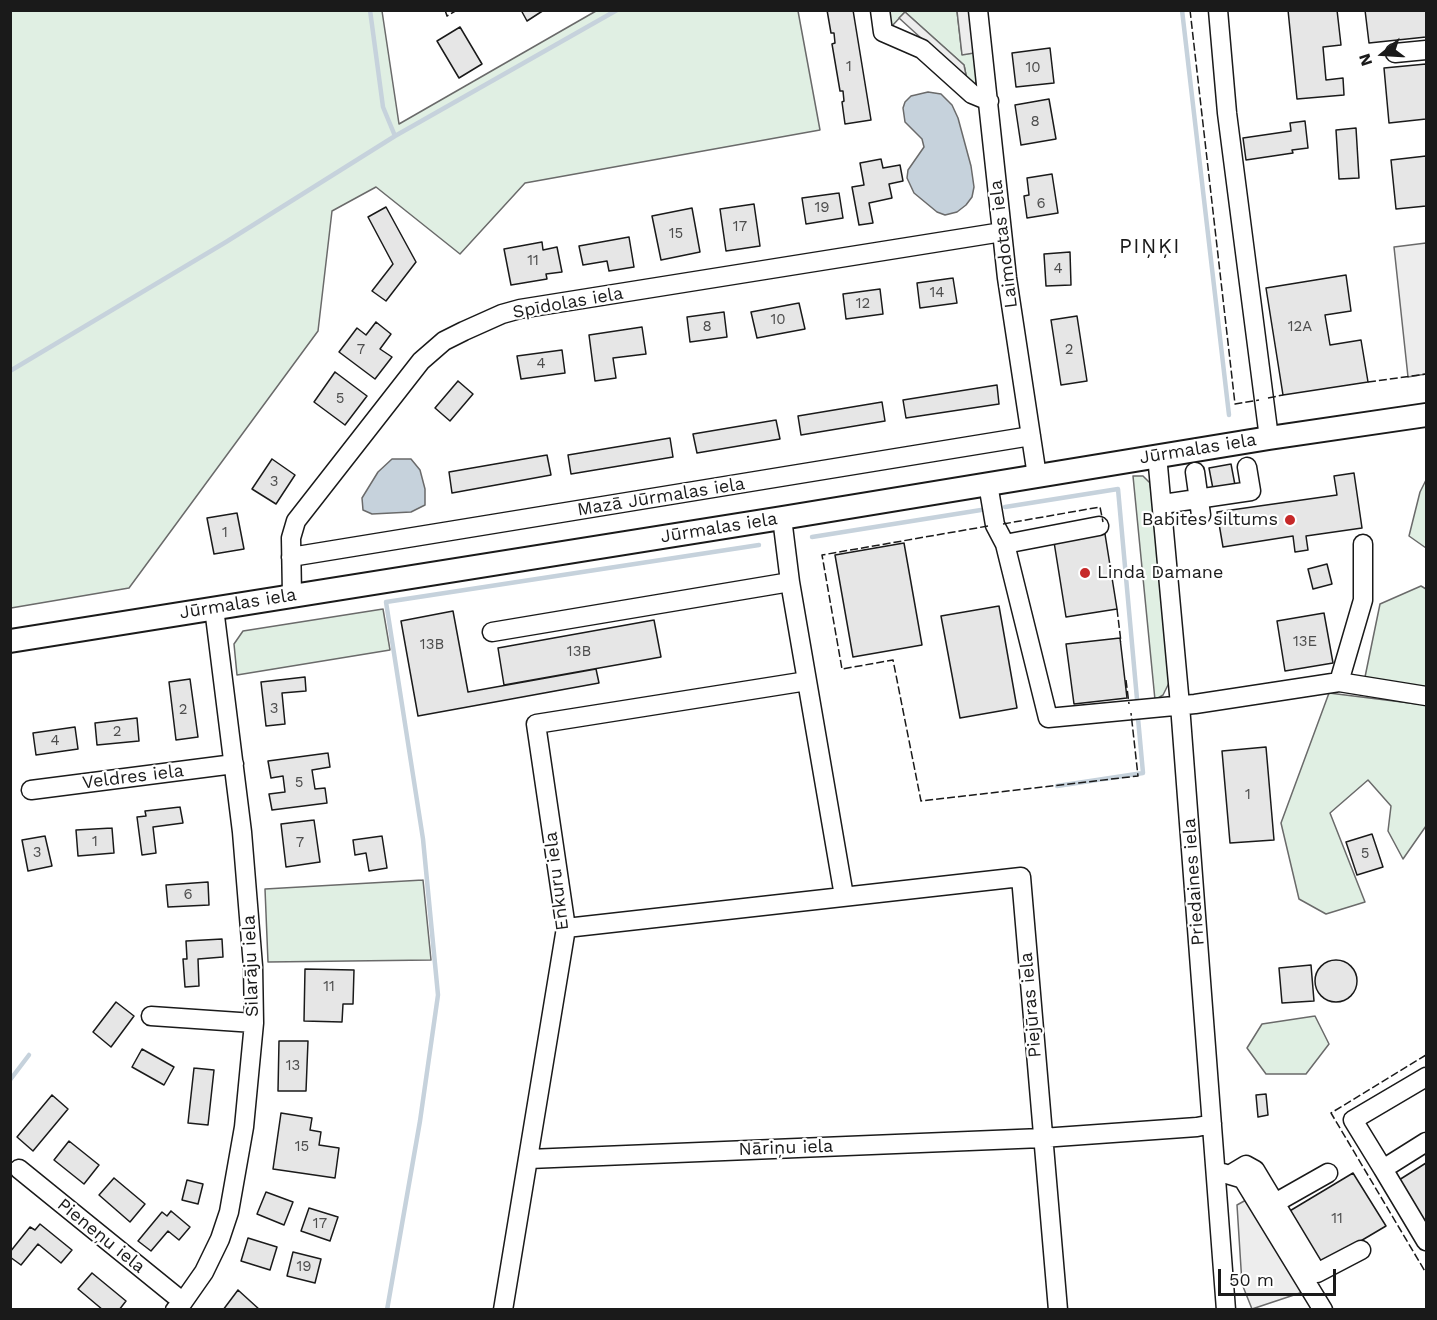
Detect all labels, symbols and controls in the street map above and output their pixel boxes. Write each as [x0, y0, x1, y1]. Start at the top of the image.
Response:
north arrow [1353, 24, 1413, 84]
text: N [1355, 51, 1376, 68]
house number: 1 [846, 58, 852, 76]
house number: 10 [1025, 59, 1041, 77]
house number: 8 [1030, 113, 1040, 131]
street label: Laimdotas iela [985, 179, 1023, 309]
house number: 6 [1036, 195, 1046, 213]
house number: 19 [814, 199, 830, 217]
house number: 17 [733, 218, 747, 236]
house number: 15 [669, 225, 683, 243]
district label: PIŅĶI [1119, 234, 1181, 260]
house number: 11 [527, 252, 539, 270]
house number: 4 [1053, 260, 1063, 278]
street label: Spīdolas iela [511, 283, 625, 323]
house number: 14 [929, 284, 945, 302]
house number: 12 [856, 295, 870, 313]
house number: 10 [770, 311, 786, 329]
house number: 8 [702, 318, 712, 336]
house number: 12A [1288, 318, 1312, 336]
house number: 7 [357, 341, 365, 359]
house number: 2 [1065, 341, 1073, 359]
house number: 4 [536, 355, 546, 373]
house number: 5 [336, 390, 344, 408]
street label: Jūrmalas iela [1138, 429, 1258, 469]
house number: 3 [270, 473, 278, 491]
street label: Mazā Jūrmalas iela [576, 473, 746, 521]
street label: Jūrmalas iela [659, 508, 779, 548]
place label: Babites siltums [1142, 509, 1278, 531]
marker: Babites siltums [1283, 513, 1297, 527]
house number: 1 [222, 524, 228, 542]
place label: Linda Damane [1097, 562, 1223, 584]
marker: Linda Damane [1078, 566, 1092, 580]
street label: Jūrmalas iela [178, 584, 298, 624]
house number: 13E [1293, 633, 1317, 651]
house number: 13B [420, 636, 444, 654]
house number: 13B [567, 643, 591, 661]
house number: 3 [270, 700, 278, 718]
house number: 2 [179, 701, 187, 719]
house number: 2 [113, 723, 121, 741]
house number: 4 [50, 732, 60, 750]
street label: Veldres iela [81, 760, 185, 794]
house number: 5 [295, 774, 303, 792]
house number: 1 [1245, 786, 1251, 804]
street label: Priedaines iela [1179, 818, 1209, 946]
street label: Enkuru iela [540, 830, 574, 932]
house number: 1 [92, 833, 98, 851]
house number: 7 [296, 834, 304, 852]
house number: 3 [33, 844, 41, 862]
house number: 5 [1361, 845, 1369, 863]
house number: 6 [183, 886, 193, 904]
street label: Silarāju iela [238, 915, 264, 1017]
street label: Piejūras iela [1016, 951, 1046, 1059]
house number: 11 [323, 978, 335, 996]
house number: 13 [286, 1057, 300, 1075]
street label: Nāriņu iela [738, 1136, 834, 1160]
house number: 15 [295, 1138, 309, 1156]
street label: Pieneņu iela [53, 1194, 149, 1278]
house number: 11 [1331, 1210, 1343, 1228]
house number: 17 [313, 1215, 327, 1233]
scale bar [1221, 1257, 1340, 1295]
house number: 19 [296, 1258, 312, 1276]
text: 50 m [1229, 1269, 1274, 1290]

